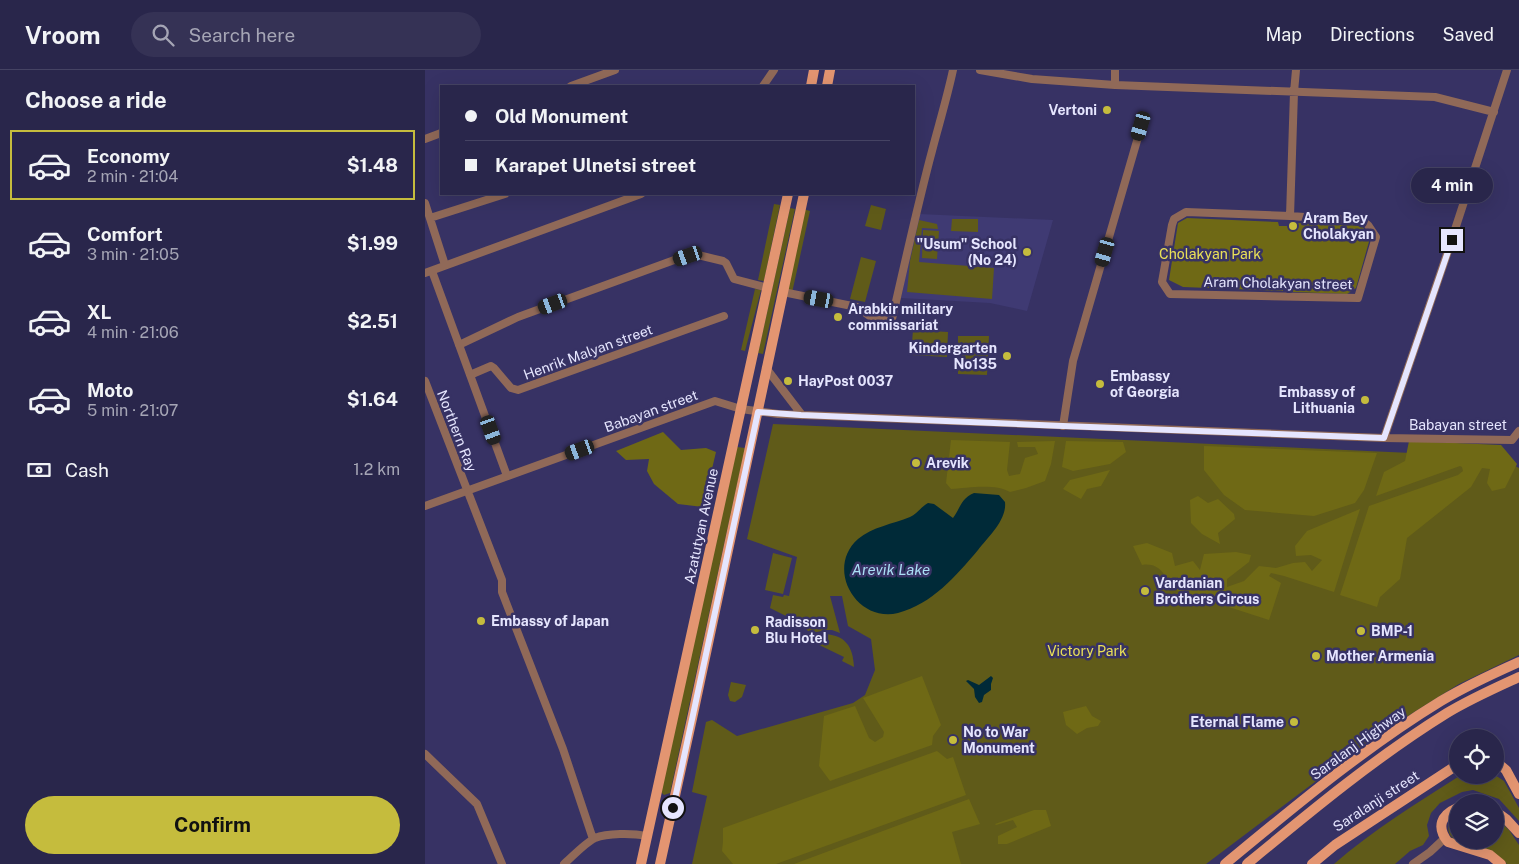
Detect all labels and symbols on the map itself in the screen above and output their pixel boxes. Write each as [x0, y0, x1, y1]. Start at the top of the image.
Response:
place label: Vertoni [1048, 102, 1097, 118]
marker: Vertoni [1101, 104, 1113, 116]
car [1129, 110, 1152, 142]
callout: 4 min [1411, 168, 1493, 202]
place label: Aram Bey Cholakyan [1303, 210, 1374, 242]
marker: Aram Bey Cholakyan [1287, 220, 1299, 232]
route end [1441, 229, 1463, 251]
place label: "Usum" School (No 24) [916, 236, 1017, 268]
car [1093, 236, 1116, 268]
car [671, 244, 704, 268]
marker: "Usum" School (No 24) [1021, 246, 1033, 258]
park label: Cholakyan Park [1159, 246, 1261, 262]
street label: Aram Cholakyan street [1203, 274, 1353, 292]
car [802, 289, 835, 309]
car [536, 292, 569, 316]
place label: Arabkir military commissariat [848, 301, 953, 333]
marker: Arabkir military commissariat [832, 311, 844, 323]
street label: Henrik Malyan street [521, 321, 655, 383]
place label: Kindergarten No135 [908, 340, 997, 372]
marker: Kindergarten No135 [1001, 350, 1013, 362]
place label: Embassy of Georgia [1110, 368, 1180, 400]
place label: HayPost 0037 [798, 373, 894, 389]
marker: HayPost 0037 [782, 375, 794, 387]
marker: Embassy of Georgia [1094, 378, 1106, 390]
place label: Embassy of Lithuania [1278, 384, 1355, 416]
street label: Babayan street [602, 387, 700, 435]
street label: Northern Ray [434, 388, 480, 475]
marker: Embassy of Lithuania [1359, 394, 1371, 406]
car [478, 413, 503, 447]
street label: Babayan street [1409, 417, 1507, 433]
car [563, 438, 596, 462]
place label: Arevik [926, 455, 969, 471]
marker: Arevik [910, 457, 922, 469]
street label: Azatutyan Avenue [681, 467, 721, 585]
water label: Arevik Lake [852, 561, 930, 578]
place label: Vardanian Brothers Circus [1155, 575, 1259, 607]
marker: Vardanian Brothers Circus [1139, 585, 1151, 597]
place label: Embassy of Japan [491, 613, 609, 629]
place label: Radisson Blu Hotel [765, 614, 828, 646]
marker: Embassy of Japan [475, 615, 487, 627]
place label: BMP-1 [1371, 623, 1413, 639]
marker: Radisson Blu Hotel [749, 624, 761, 636]
marker: BMP-1 [1355, 625, 1367, 637]
park label: Victory Park [1047, 643, 1127, 659]
place label: Mother Armenia [1326, 648, 1434, 664]
marker: Mother Armenia [1310, 650, 1322, 662]
street label: Saralanj Highway [1307, 703, 1409, 783]
place label: Eternal Flame [1190, 714, 1284, 730]
marker: Eternal Flame [1288, 716, 1300, 728]
place label: No to War Monument [963, 724, 1035, 756]
marker: No to War Monument [947, 734, 959, 746]
street label: Saralanji street [1330, 767, 1422, 835]
route start [662, 797, 684, 819]

